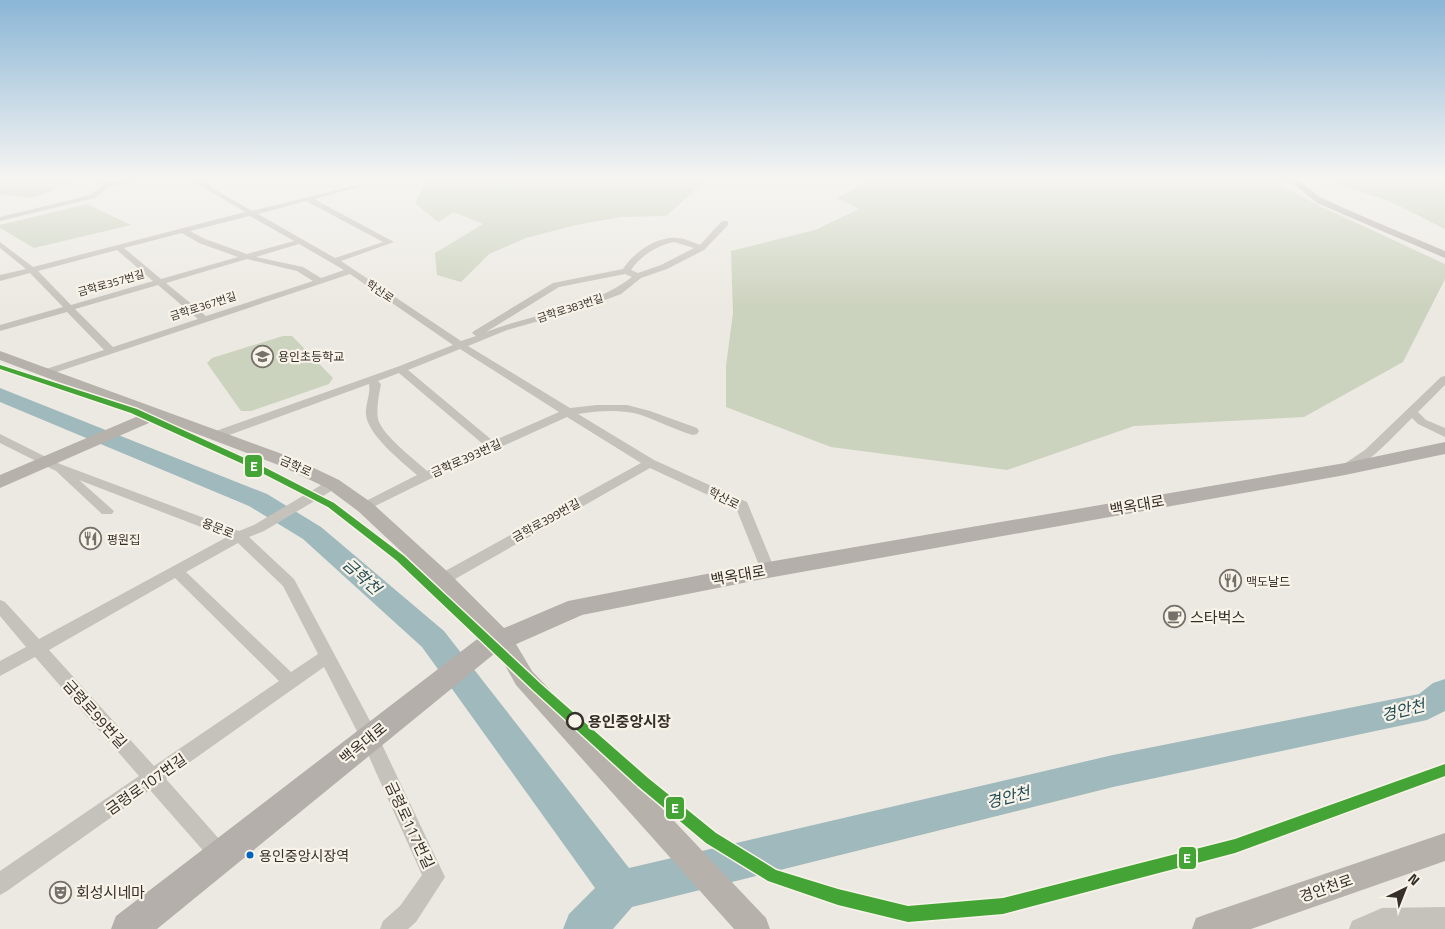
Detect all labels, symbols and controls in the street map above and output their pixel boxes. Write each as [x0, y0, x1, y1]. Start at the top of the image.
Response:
street label: 금학로357번길 [76, 266, 146, 300]
street label: 학산로 [363, 276, 397, 306]
street label: 금학로367번길 [168, 288, 238, 324]
street label: 금학로383번길 [535, 290, 605, 326]
school or university icon: 용인초등학교 [250, 344, 274, 368]
place label: 용인초등학교 [278, 347, 344, 366]
street label: 금학로393번길 [428, 434, 504, 482]
street label: 금학로 [277, 451, 315, 481]
line badge: E [244, 454, 263, 478]
text: E [250, 455, 258, 476]
street label: 학산로 [705, 482, 743, 514]
street label: 백옥대로 [1108, 489, 1166, 521]
street label: 금학로399번길 [508, 493, 584, 547]
street label: 용문로 [199, 513, 237, 543]
restaurant icon: 평원집 [79, 527, 103, 551]
place label: 평원집 [107, 530, 140, 549]
water label: 금학천 [338, 552, 388, 601]
street label: 백옥대로 [709, 559, 767, 591]
restaurant icon: 맥도날드 [1218, 569, 1242, 593]
place label: 맥도날드 [1246, 572, 1290, 591]
cafe icon: 스타벅스 [1162, 605, 1186, 629]
place label: 스타벅스 [1190, 606, 1245, 629]
street label: 금령로99번길 [58, 674, 132, 754]
water label: 경안천 [1379, 692, 1430, 727]
place label: 용인중앙시장 [588, 710, 671, 733]
marker: 용인중앙시장 [566, 712, 584, 730]
street label: 백옥대로 [334, 717, 392, 769]
street label: 금령로107번길 [101, 748, 191, 820]
street label: 금령로117번길 [380, 777, 440, 873]
water label: 경안천 [984, 779, 1035, 814]
line badge: E [665, 796, 685, 820]
text: E [671, 797, 679, 818]
place label: 용인중앙시장역 [259, 845, 349, 866]
line badge: E [1178, 846, 1197, 870]
text: E [1183, 847, 1191, 868]
marker: 용인중앙시장역 [245, 850, 255, 860]
north arrow [1380, 864, 1430, 914]
street label: 경안천로 [1296, 868, 1356, 908]
text: N [1403, 868, 1425, 890]
theatre icon: 회성시네마 [48, 880, 72, 904]
place label: 회성시네마 [76, 881, 145, 904]

